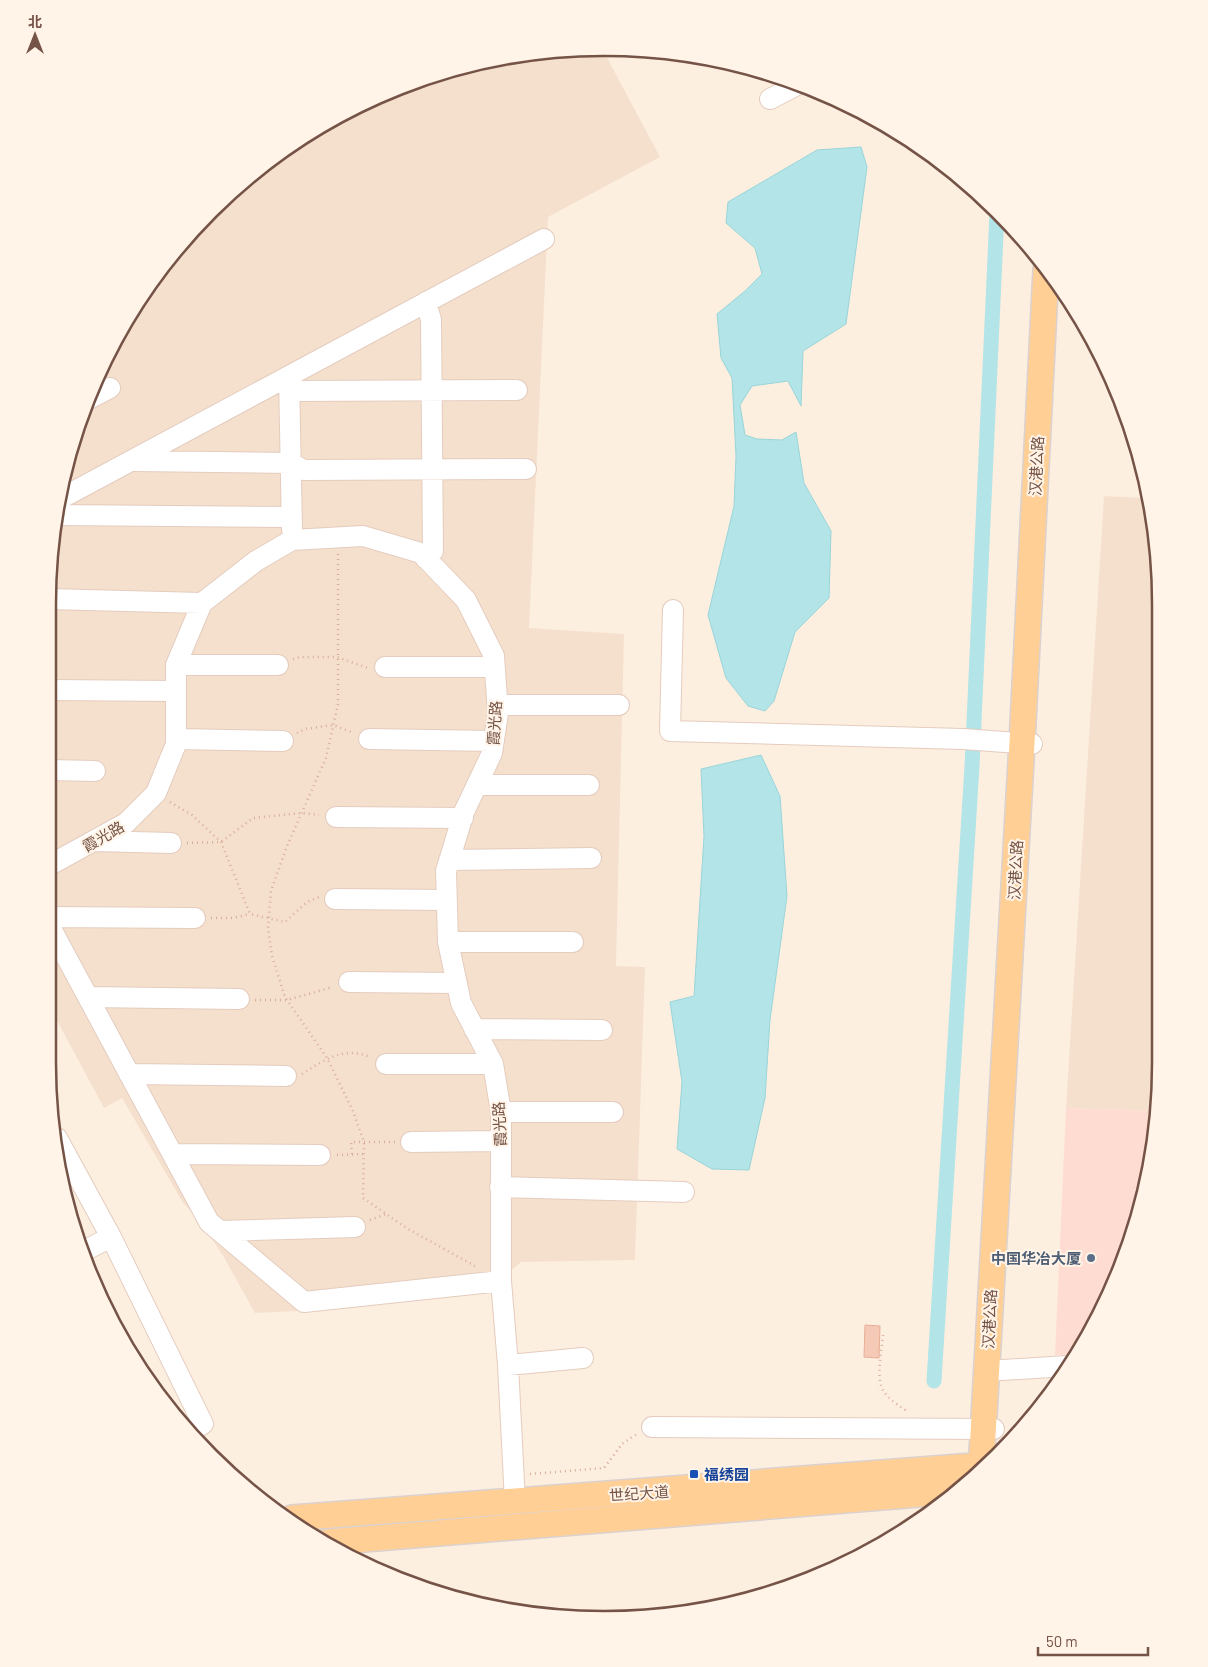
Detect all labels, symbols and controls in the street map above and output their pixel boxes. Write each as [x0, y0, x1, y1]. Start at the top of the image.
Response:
north arrow [10, 10, 60, 60]
text: 北 [28, 13, 42, 30]
street label: 汉港公路 [1025, 436, 1047, 496]
street label: 霞光路 [483, 700, 505, 746]
street label: 霞光路 [79, 817, 127, 855]
street label: 汉港公路 [1004, 840, 1026, 900]
street label: 霞光路 [489, 1101, 509, 1147]
place label: 中国华冶大厦 [991, 1249, 1081, 1267]
marker: 中国华冶大厦 [1085, 1252, 1097, 1264]
street label: 汉港公路 [978, 1289, 1000, 1349]
place label: 福绣园 [704, 1465, 749, 1483]
marker: 福绣园 [688, 1468, 700, 1480]
street label: 世纪大道 [608, 1482, 670, 1504]
scale bar [1038, 1624, 1148, 1656]
text: 50 m [1046, 1632, 1078, 1650]

